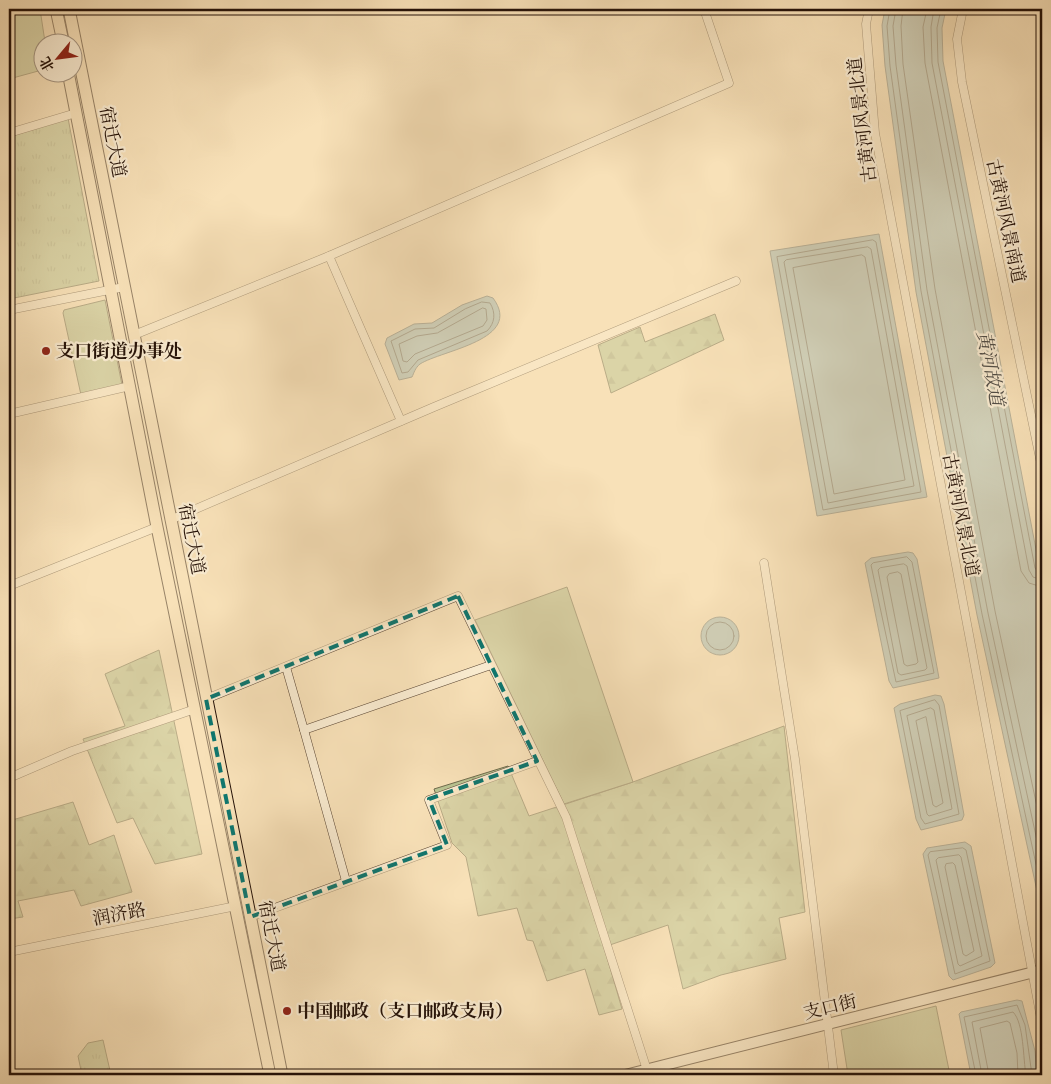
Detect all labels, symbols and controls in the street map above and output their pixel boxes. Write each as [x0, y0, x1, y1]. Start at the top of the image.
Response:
north arrow [32, 32, 82, 82]
text: 北 [36, 52, 61, 74]
street label: 古黄河风景北道 [843, 56, 885, 184]
street label: 宿迁大道 [91, 105, 131, 180]
street label: 古黄河风景南道 [978, 157, 1030, 286]
water label: 黄河故道 [968, 329, 1010, 411]
place label: 支口街道办事处 [56, 340, 182, 366]
marker: 支口街道办事处 [40, 345, 52, 357]
street label: 古黄河风景北道 [934, 451, 984, 580]
street label: 宿迁大道 [170, 502, 210, 577]
street label: 润济路 [90, 898, 148, 934]
street label: 宿迁大道 [250, 899, 290, 974]
street label: 支口街 [801, 990, 860, 1028]
place label: 中国邮政（支口邮政支局） [297, 1000, 513, 1026]
marker: 中国邮政（支口邮政支局） [281, 1005, 293, 1017]

